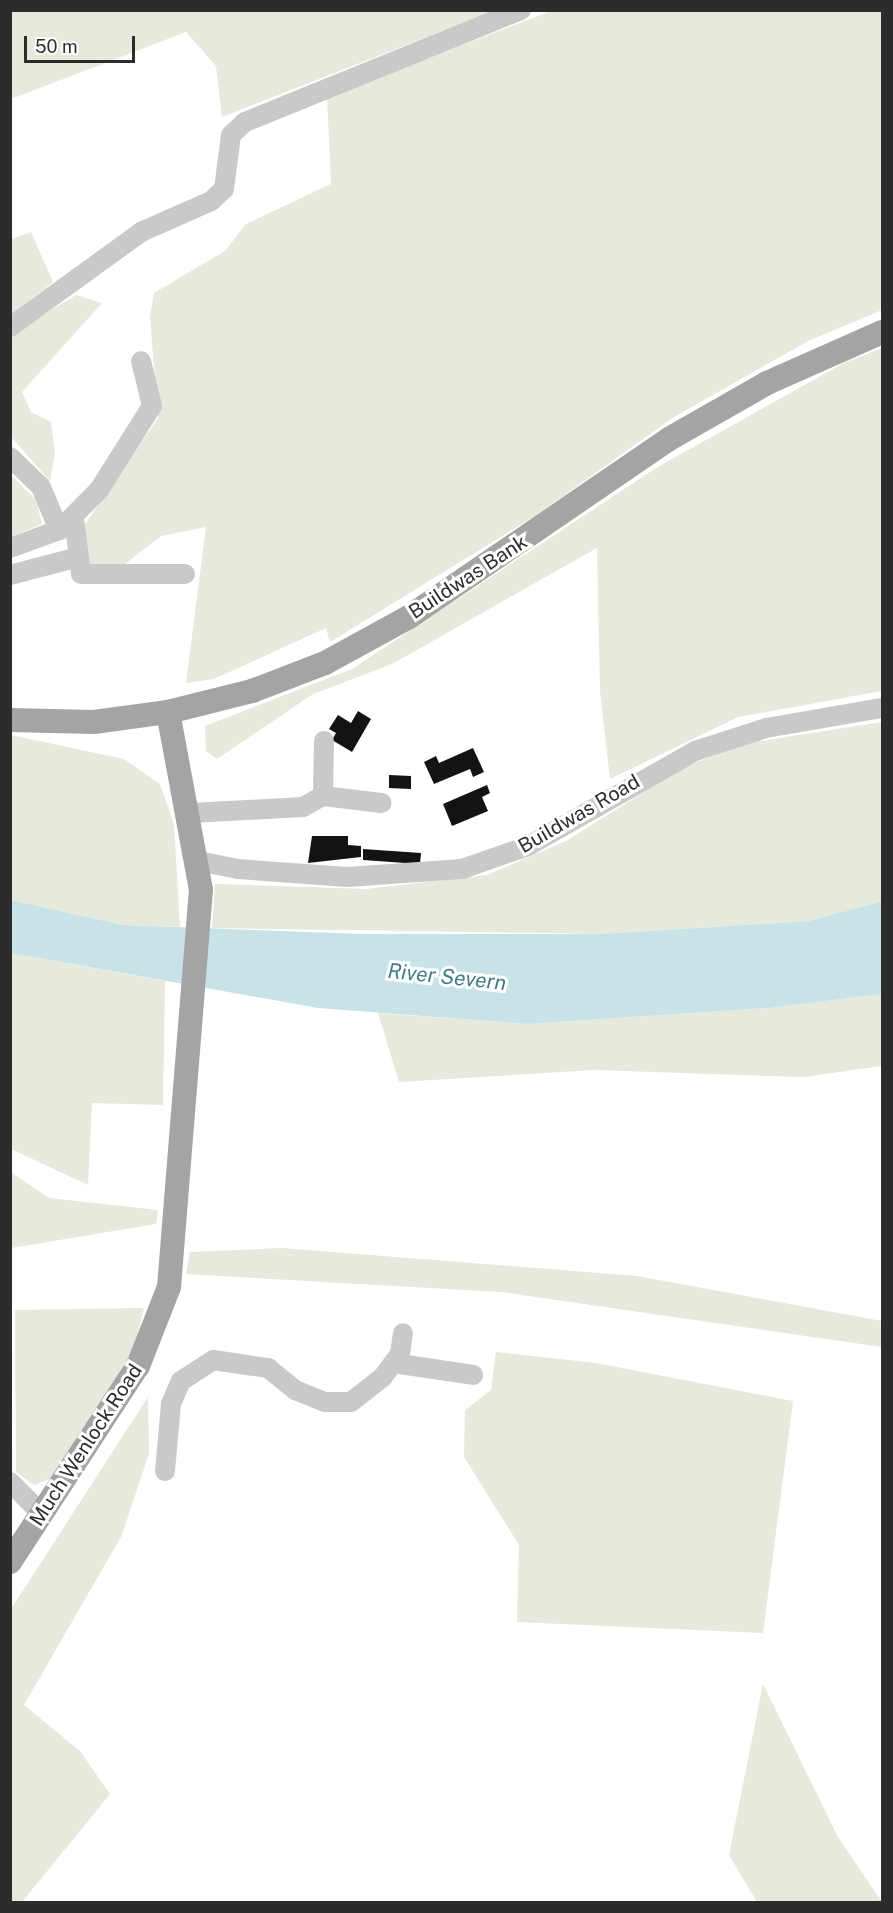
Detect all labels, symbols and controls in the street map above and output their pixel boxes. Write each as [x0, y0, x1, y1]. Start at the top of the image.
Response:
scale bar [27, 24, 138, 62]
text: 50 m [35, 36, 78, 57]
street label: Buildwas Bank [404, 530, 532, 624]
street label: Buildwas Road [514, 770, 644, 858]
water label: River Severn [387, 958, 507, 996]
street label: Much Wenlock Road [25, 1359, 147, 1531]

